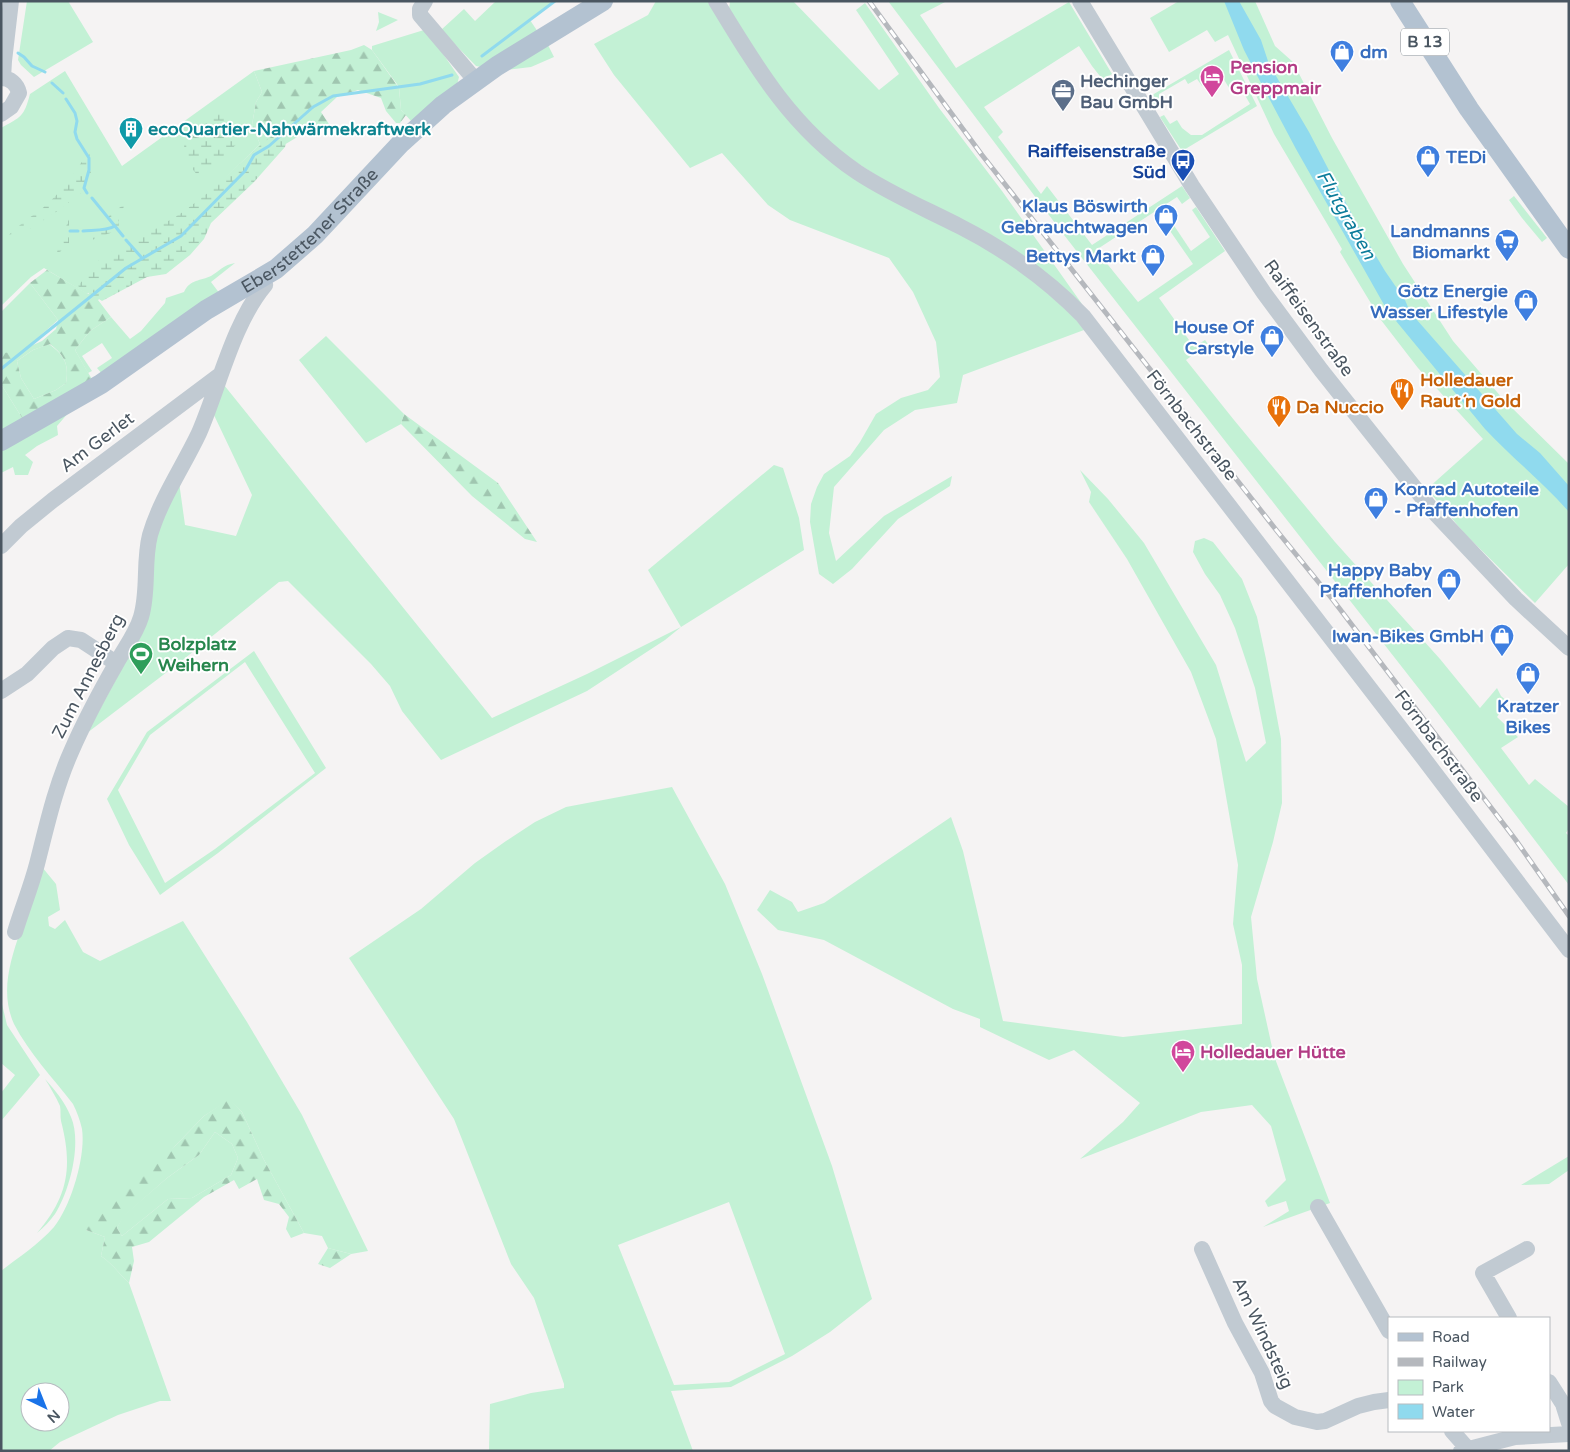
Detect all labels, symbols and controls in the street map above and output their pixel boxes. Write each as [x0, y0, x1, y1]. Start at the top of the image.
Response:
road number: B 13 [1401, 28, 1449, 56]
shop icon: dm [1329, 39, 1355, 73]
place label: dm [1360, 41, 1388, 63]
place label: Pension Greppmair [1230, 56, 1322, 99]
hotel icon: Pension Greppmair [1199, 64, 1225, 98]
place label: Hechinger Bau GmbH [1080, 70, 1173, 113]
office icon: Hechinger Bau GmbH [1050, 78, 1076, 112]
building icon: ecoQuartier-Nahwärmekraftwerk [118, 116, 144, 150]
place label: ecoQuartier-Nahwärmekraftwerk [148, 118, 431, 140]
place label: Raiffeisenstraße Süd [1027, 140, 1166, 183]
shop icon: TEDi [1415, 144, 1441, 178]
place label: TEDi [1445, 146, 1486, 168]
bus stop icon: Raiffeisenstraße Süd [1170, 148, 1196, 182]
street label: Eberstettener Straße [237, 164, 383, 298]
water label: Flutgraben [1312, 167, 1381, 264]
place label: Klaus Böswirth Gebrauchtwagen [1001, 195, 1148, 238]
shop icon: Klaus Böswirth Gebrauchtwagen [1153, 203, 1179, 237]
place label: Landmanns Biomarkt [1390, 220, 1490, 263]
supermarket icon: Landmanns Biomarkt [1494, 228, 1520, 262]
shop icon: Bettys Markt [1140, 243, 1166, 277]
place label: Bettys Markt [1026, 245, 1136, 267]
street label: Raiffeisenstraße [1259, 255, 1359, 381]
place label: Götz Energie Wasser Lifestyle [1370, 280, 1508, 323]
shop icon: Götz Energie Wasser Lifestyle [1513, 288, 1539, 322]
place label: House Of Carstyle [1174, 316, 1255, 359]
shop icon: House Of Carstyle [1259, 324, 1285, 358]
street label: Förnbachstraße [1142, 365, 1242, 485]
place label: Holledauer Raut´n Gold [1420, 369, 1521, 412]
restaurant icon: Holledauer Raut´n Gold [1389, 377, 1415, 411]
restaurant icon: Da Nuccio [1266, 394, 1292, 428]
place label: Da Nuccio [1296, 396, 1384, 418]
street label: Am Gerlet [56, 407, 138, 477]
place label: Konrad Autoteile - Pfaffenhofen [1394, 478, 1539, 521]
shop icon: Konrad Autoteile - Pfaffenhofen [1363, 486, 1389, 520]
place label: Happy Baby Pfaffenhofen [1320, 559, 1432, 602]
shop icon: Happy Baby Pfaffenhofen [1436, 567, 1462, 601]
street label: Zum Annesberg [47, 610, 129, 742]
shop icon: Iwan-Bikes GmbH [1489, 623, 1515, 657]
place label: Iwan-Bikes GmbH [1332, 625, 1484, 647]
place label: Bolzplatz Weihern [158, 633, 236, 676]
sports icon: Bolzplatz Weihern [128, 641, 154, 675]
shop icon: Kratzer Bikes [1515, 661, 1541, 695]
street label: Förnbachstraße [1390, 686, 1488, 806]
place label: Kratzer Bikes [1497, 695, 1560, 738]
hotel icon: Holledauer Hütte [1170, 1039, 1196, 1073]
place label: Holledauer Hütte [1200, 1041, 1346, 1063]
street label: Am Windsteig [1228, 1274, 1298, 1392]
legend [1388, 1317, 1550, 1432]
text: Road [1432, 1328, 1470, 1346]
text: Railway [1432, 1353, 1487, 1371]
text: Park [1432, 1378, 1464, 1396]
north arrow [20, 1382, 70, 1432]
text: Water [1432, 1403, 1475, 1421]
text: N [44, 1406, 63, 1426]

